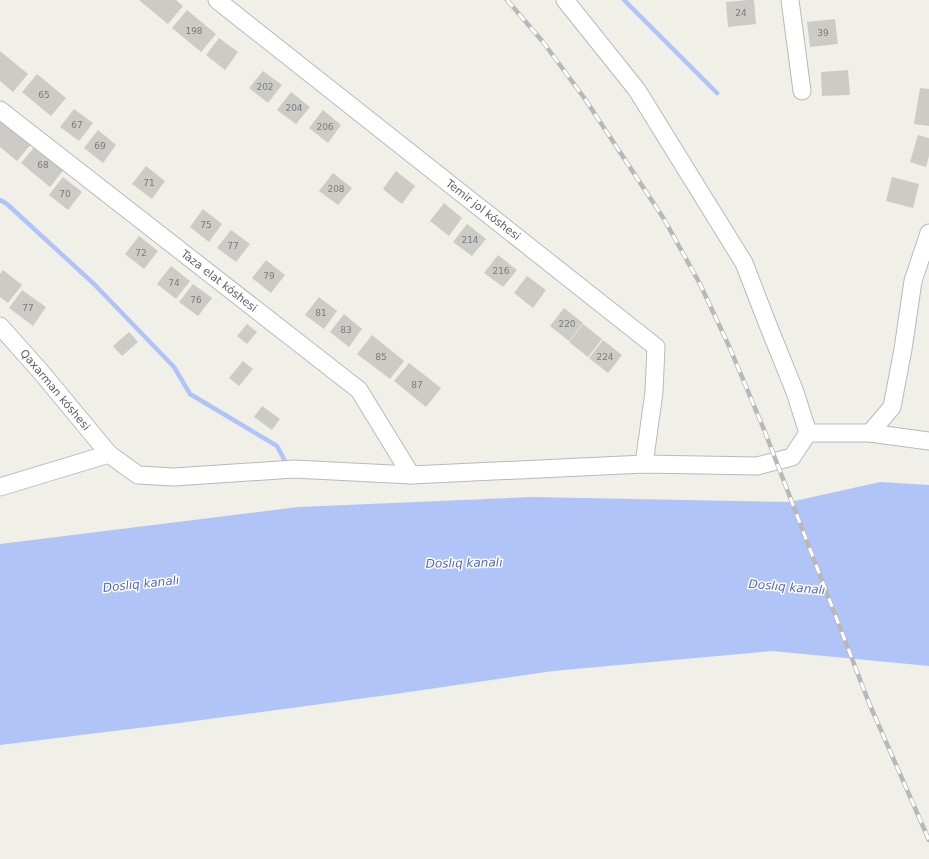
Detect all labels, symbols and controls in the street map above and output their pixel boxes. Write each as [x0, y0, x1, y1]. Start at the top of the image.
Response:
house number: 24 [735, 8, 747, 18]
house number: 198 [185, 26, 203, 36]
house number: 39 [817, 28, 829, 38]
house number: 202 [256, 82, 274, 92]
house number: 65 [38, 90, 50, 100]
house number: 204 [285, 103, 303, 113]
house number: 67 [71, 120, 83, 130]
house number: 206 [316, 122, 334, 132]
house number: 69 [94, 141, 106, 151]
house number: 68 [37, 160, 49, 170]
street label: Temir jol kóshesi [442, 176, 523, 243]
house number: 71 [143, 178, 155, 188]
house number: 208 [327, 184, 345, 194]
house number: 70 [59, 189, 71, 199]
house number: 75 [200, 220, 212, 230]
house number: 214 [461, 235, 479, 245]
house number: 77 [227, 241, 239, 251]
street label: Taza elat kóshesi [178, 247, 260, 315]
house number: 72 [135, 248, 147, 258]
house number: 216 [492, 266, 510, 276]
house number: 79 [263, 271, 275, 281]
house number: 74 [168, 278, 180, 288]
house number: 76 [190, 295, 202, 305]
house number: 77 [22, 303, 34, 313]
house number: 81 [315, 308, 327, 318]
house number: 220 [558, 319, 576, 329]
house number: 83 [340, 325, 352, 335]
street label: Qaxarman kóshesi [17, 347, 93, 433]
house number: 85 [375, 352, 387, 362]
house number: 224 [596, 352, 614, 362]
house number: 87 [411, 380, 423, 390]
water label: Doslıq kanalı [425, 555, 503, 571]
water label: Doslıq kanalı [102, 573, 180, 595]
water label: Doslıq kanalı [748, 577, 826, 597]

